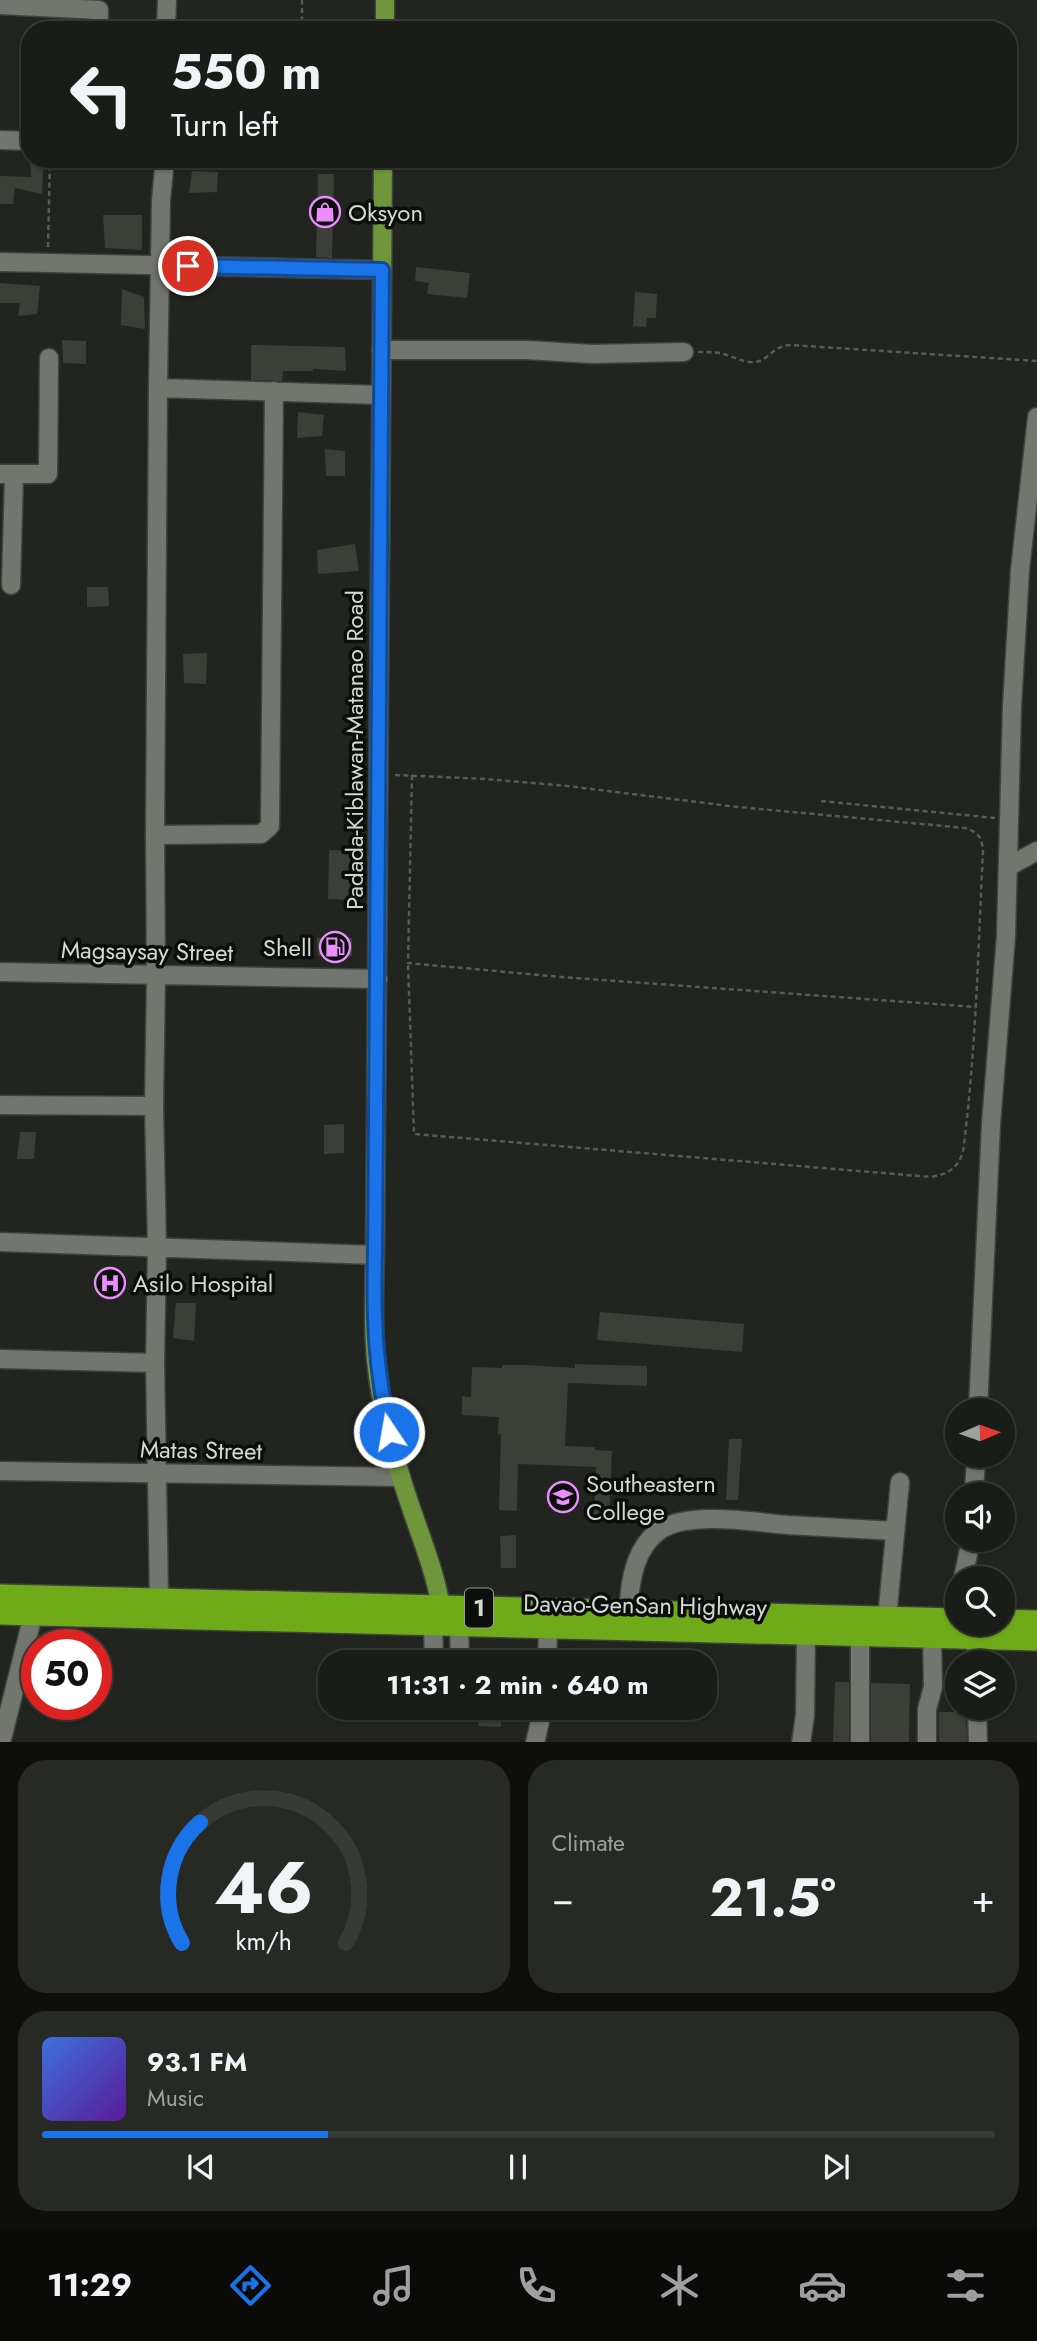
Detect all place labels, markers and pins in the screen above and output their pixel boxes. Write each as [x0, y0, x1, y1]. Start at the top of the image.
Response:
shop icon: Oksyon [308, 195, 342, 229]
place label: Oksyon [348, 195, 423, 230]
pin [158, 236, 218, 296]
place label: Shell [263, 930, 312, 965]
fuel station icon: Shell [318, 930, 352, 964]
hospital icon: Asilo Hospital [93, 1266, 127, 1300]
place label: Asilo Hospital [133, 1266, 273, 1301]
place label: Southeastern College [586, 1466, 716, 1529]
school or university icon: Southeastern College [546, 1480, 580, 1514]

